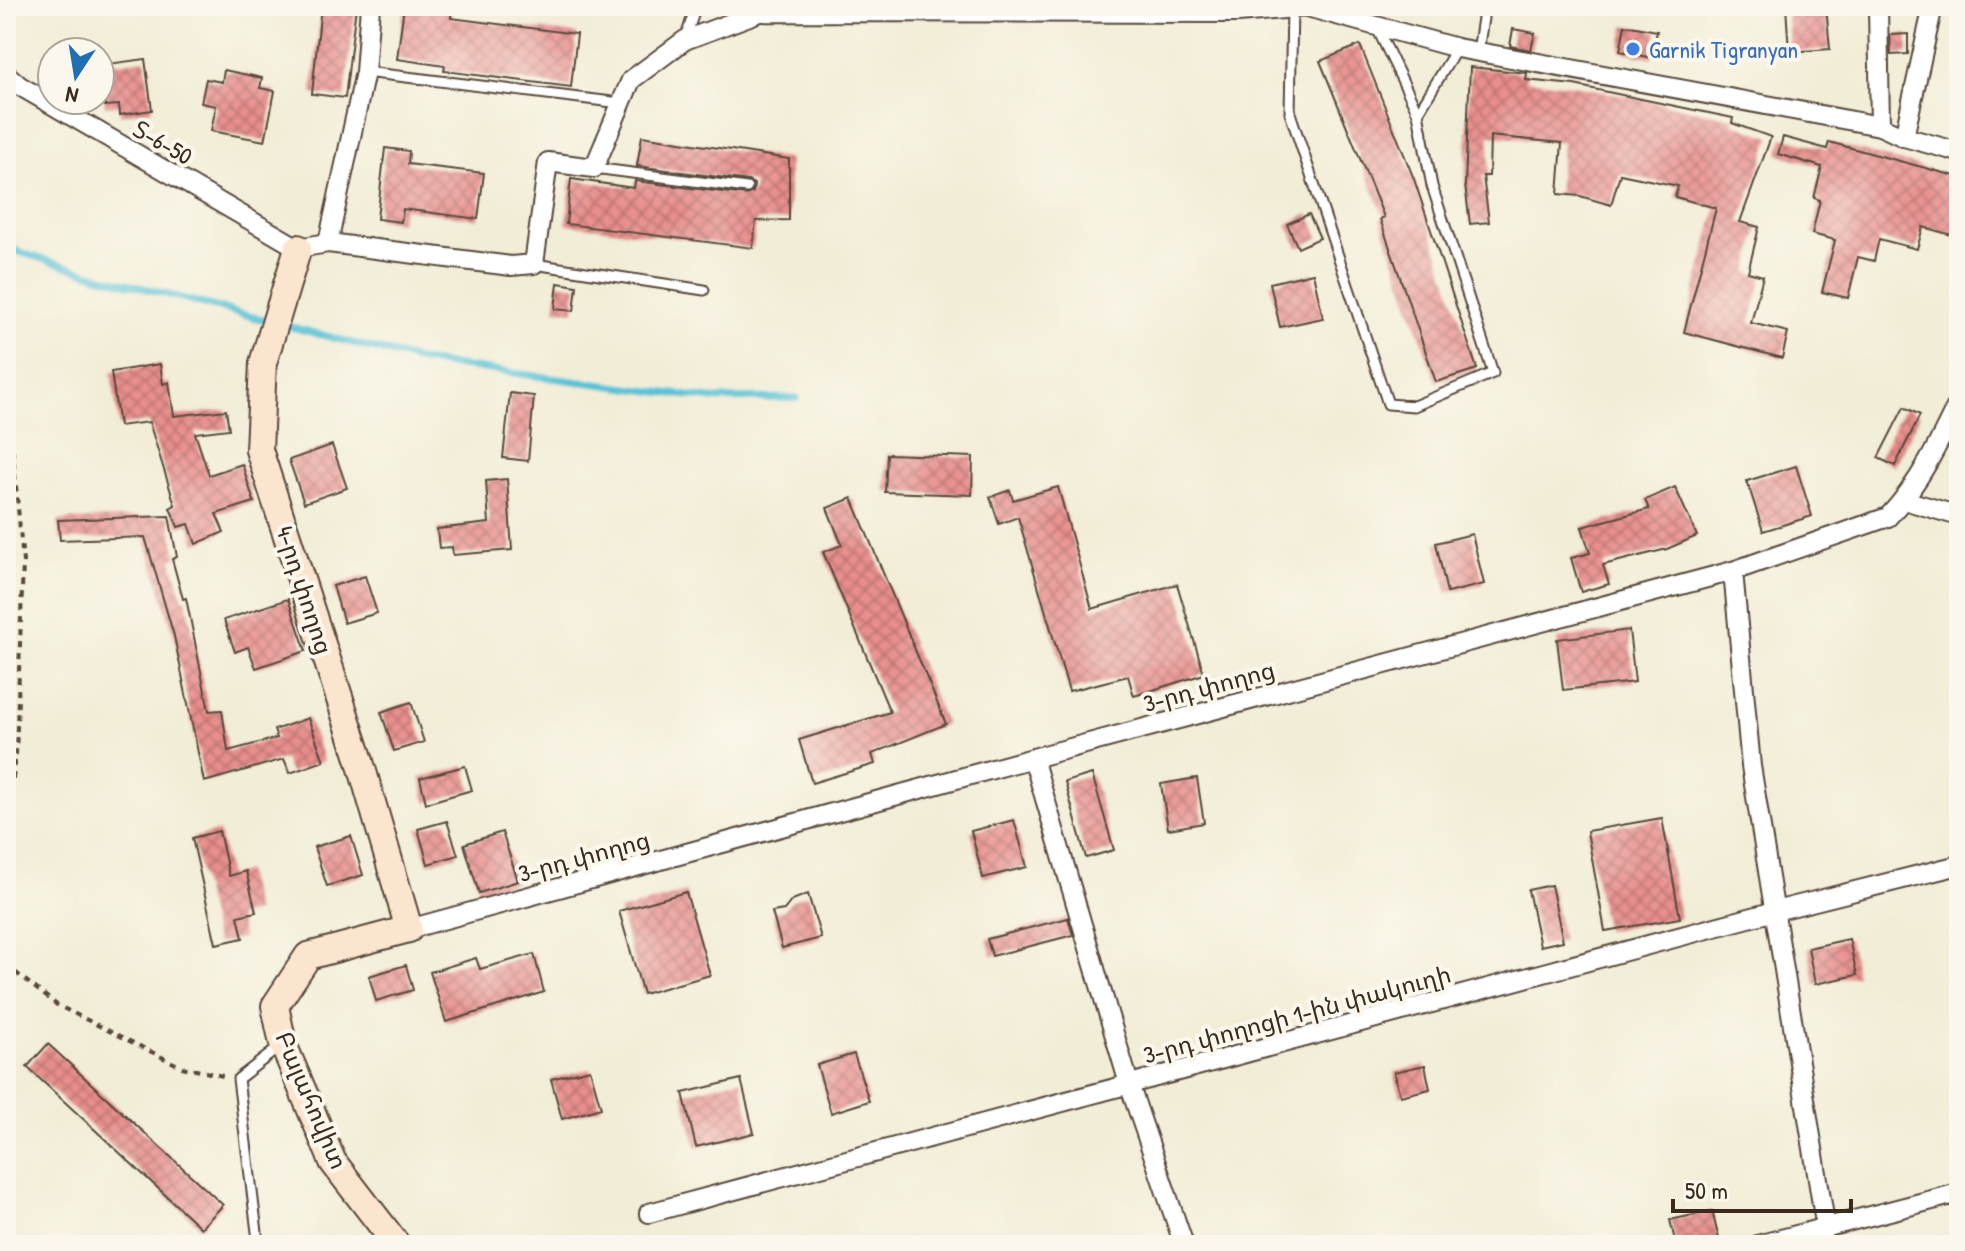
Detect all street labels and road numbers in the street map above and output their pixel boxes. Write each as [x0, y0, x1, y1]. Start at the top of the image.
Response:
street label: Տ-6-50 [127, 112, 199, 172]
street label: 4-րդ փողոց [269, 522, 341, 658]
street label: 3-րդ փողոց [1140, 653, 1278, 719]
street label: 3-րդ փողոց [515, 823, 653, 889]
street label: 3-րդ փողոցի 1-ին փակուղի [1140, 958, 1454, 1070]
street label: Բալահովիտ [269, 1026, 355, 1174]

